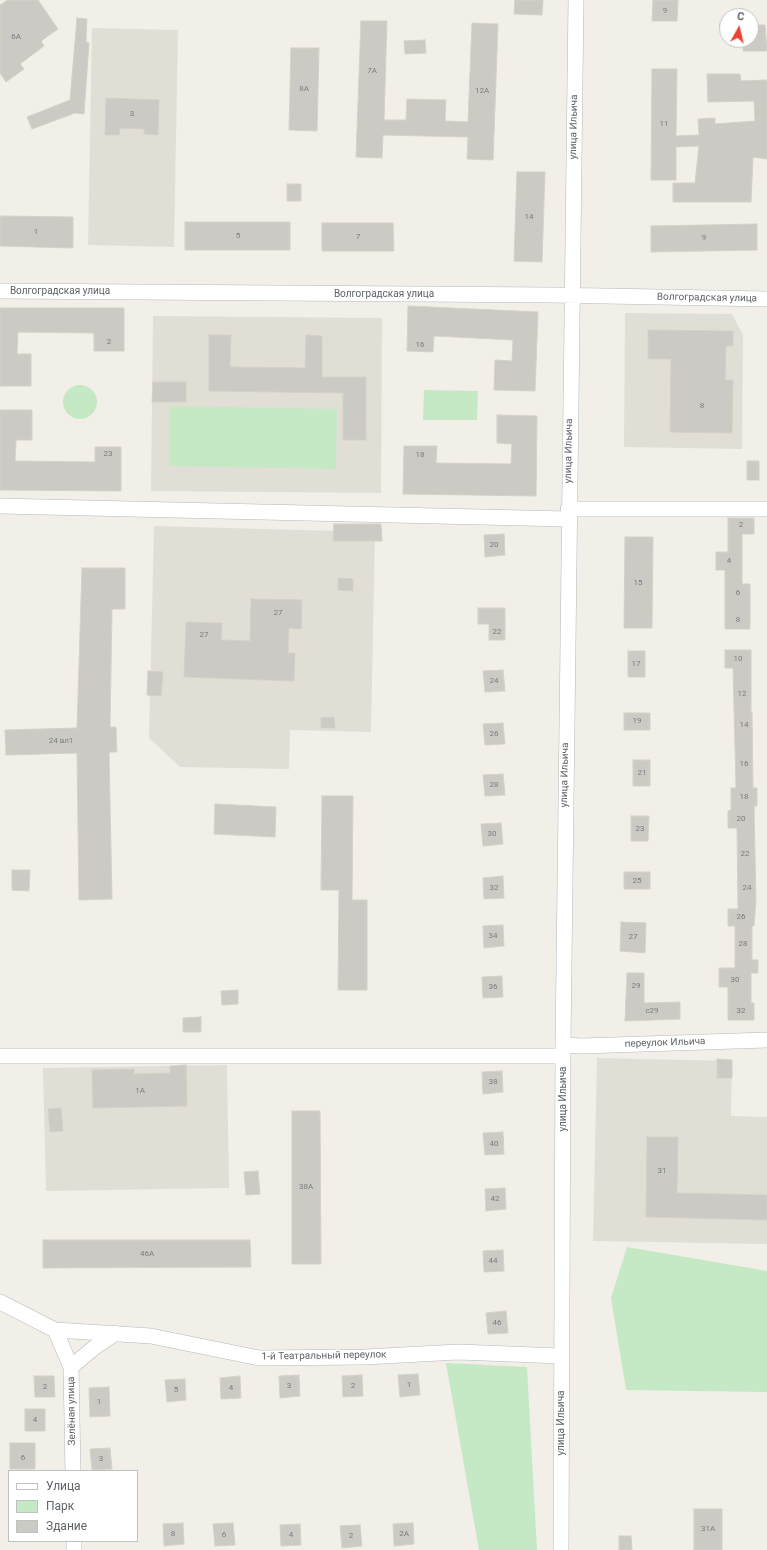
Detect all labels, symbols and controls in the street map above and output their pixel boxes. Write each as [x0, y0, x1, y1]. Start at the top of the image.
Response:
house number: 9 [663, 6, 667, 16]
north arrow [719, 8, 759, 48]
text: С [736, 10, 745, 24]
house number: 6А [11, 32, 21, 42]
house number: 7А [367, 66, 377, 76]
house number: 8А [299, 84, 309, 94]
house number: 12А [475, 86, 489, 96]
street label: улица Ильича [567, 94, 581, 160]
house number: 3 [130, 109, 134, 119]
house number: 11 [660, 119, 668, 129]
house number: 14 [525, 212, 533, 222]
house number: 1 [34, 227, 38, 237]
house number: 5 [236, 231, 240, 241]
house number: 7 [356, 232, 360, 242]
house number: 9 [702, 233, 706, 243]
street label: Волгоградская улица [10, 285, 110, 297]
street label: Волгоградская улица [334, 288, 434, 300]
street label: Волгоградская улица [657, 291, 757, 305]
house number: 2 [107, 337, 111, 347]
house number: 16 [416, 340, 424, 350]
house number: 8 [700, 401, 704, 411]
street label: улица Ильича [562, 418, 576, 484]
house number: 23 [104, 449, 112, 459]
house number: 18 [416, 450, 424, 460]
house number: 2 [739, 520, 743, 530]
house number: 20 [490, 540, 498, 550]
house number: 4 [727, 556, 731, 566]
house number: 15 [634, 578, 642, 588]
house number: 6 [736, 588, 740, 598]
house number: 27 [274, 608, 282, 618]
house number: 8 [736, 615, 740, 625]
house number: 22 [493, 627, 501, 637]
house number: 27 [200, 630, 208, 640]
house number: 10 [734, 654, 742, 664]
house number: 17 [632, 659, 640, 669]
house number: 24 [490, 676, 498, 686]
house number: 12 [738, 689, 746, 699]
house number: 19 [633, 716, 641, 726]
house number: 14 [740, 720, 748, 730]
house number: 26 [490, 729, 498, 739]
house number: 24 вл1 [49, 736, 73, 746]
street label: улица Ильича [558, 742, 572, 808]
house number: 16 [740, 759, 748, 769]
house number: 21 [638, 768, 646, 778]
house number: 28 [490, 780, 498, 790]
house number: 18 [740, 792, 748, 802]
house number: 20 [737, 814, 745, 824]
house number: 23 [636, 824, 644, 834]
house number: 30 [488, 829, 496, 839]
house number: 22 [741, 849, 749, 859]
house number: 25 [633, 876, 641, 886]
house number: 32 [490, 883, 498, 893]
house number: 24 [743, 883, 751, 893]
house number: 26 [737, 912, 745, 922]
house number: 34 [489, 931, 497, 941]
house number: 27 [629, 932, 637, 942]
house number: 28 [739, 939, 747, 949]
house number: 30 [731, 975, 739, 985]
house number: 29 [632, 981, 640, 991]
house number: 36 [489, 982, 497, 992]
house number: с29 [645, 1006, 659, 1016]
house number: 32 [737, 1006, 745, 1016]
street label: переулок Ильича [624, 1036, 706, 1050]
street label: улица Ильича [557, 1066, 569, 1132]
house number: 38 [489, 1077, 497, 1087]
house number: 1А [135, 1086, 145, 1096]
house number: 40 [490, 1139, 498, 1149]
house number: 31 [658, 1166, 666, 1176]
house number: 38А [299, 1182, 313, 1192]
house number: 42 [491, 1194, 499, 1204]
house number: 46А [140, 1249, 154, 1259]
house number: 44 [489, 1256, 497, 1266]
house number: 46 [493, 1318, 501, 1328]
street label: 1-й Театральный переулок [261, 1349, 387, 1363]
street label: Зелёная улица [65, 1376, 79, 1446]
house number: 1 [407, 1380, 411, 1390]
house number: 3 [287, 1381, 291, 1391]
house number: 2 [351, 1381, 355, 1391]
house number: 2 [43, 1382, 47, 1392]
house number: 4 [229, 1383, 233, 1393]
house number: 5 [174, 1385, 178, 1395]
street label: улица Ильича [555, 1390, 567, 1456]
house number: 1 [97, 1397, 101, 1407]
house number: 4 [33, 1415, 37, 1425]
house number: 6 [21, 1453, 25, 1463]
house number: 3 [99, 1454, 103, 1464]
legend [8, 1470, 138, 1542]
text: Улица [46, 1479, 81, 1493]
text: Парк [46, 1499, 74, 1513]
text: Здание [46, 1519, 87, 1533]
house number: 31А [701, 1524, 715, 1534]
house number: 8 [171, 1529, 175, 1539]
house number: 2А [399, 1529, 409, 1539]
house number: 6 [222, 1530, 226, 1540]
house number: 4 [289, 1530, 293, 1540]
house number: 2 [349, 1531, 353, 1541]

